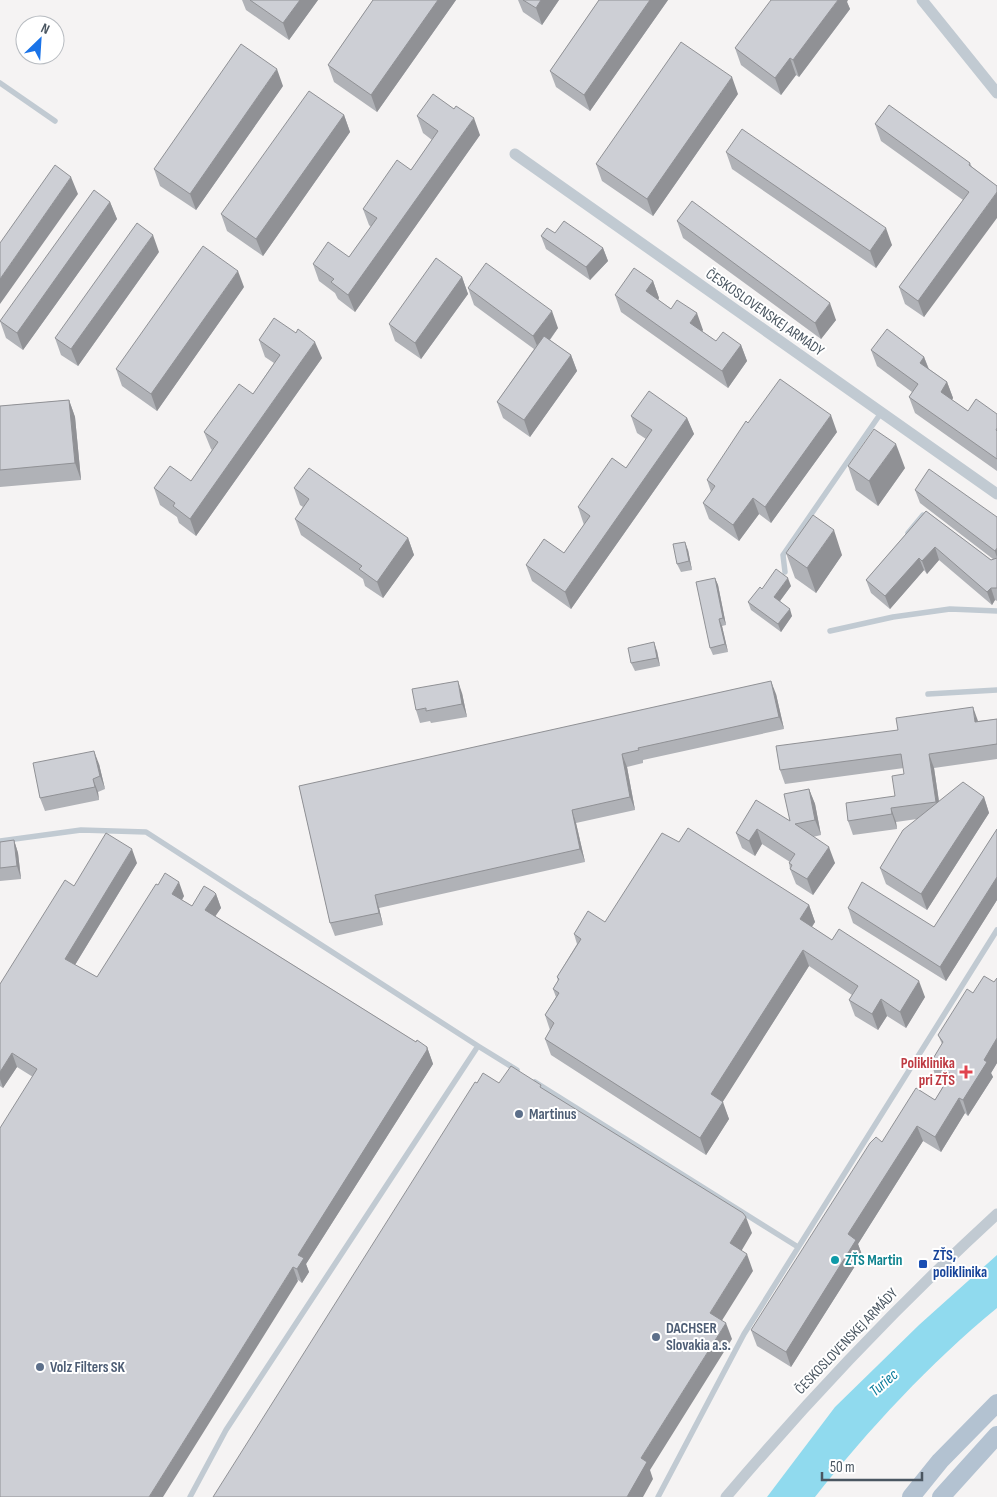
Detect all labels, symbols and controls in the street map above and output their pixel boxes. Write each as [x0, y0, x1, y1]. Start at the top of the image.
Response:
north arrow [15, 15, 65, 65]
text: N [38, 19, 52, 38]
street label: ČESKOSLOVENSKEJ ARMÁDY [702, 264, 828, 361]
place label: Poliklinika pri ZŤS [901, 1054, 955, 1090]
marker: Poliklinika pri ZŤS [959, 1065, 973, 1079]
place label: Martinus [529, 1105, 577, 1124]
marker: Martinus [513, 1108, 525, 1120]
place label: ZŤS, poliklinika [933, 1246, 987, 1282]
place label: ZŤS Martin [845, 1251, 902, 1270]
marker: ZŤS Martin [829, 1254, 841, 1266]
marker: ZŤS, poliklinika [917, 1258, 929, 1270]
street label: ČESKOSLOVENSKEJ ARMÁDY [791, 1284, 902, 1398]
place label: DACHSER Slovakia a.s. [666, 1319, 731, 1355]
marker: DACHSER Slovakia a.s. [650, 1331, 662, 1343]
place label: Volz Filters SK [50, 1358, 126, 1377]
marker: Volz Filters SK [34, 1361, 46, 1373]
water label: Turiec [866, 1365, 903, 1401]
scale bar [822, 1450, 922, 1482]
text: 50 m [830, 1458, 855, 1477]

